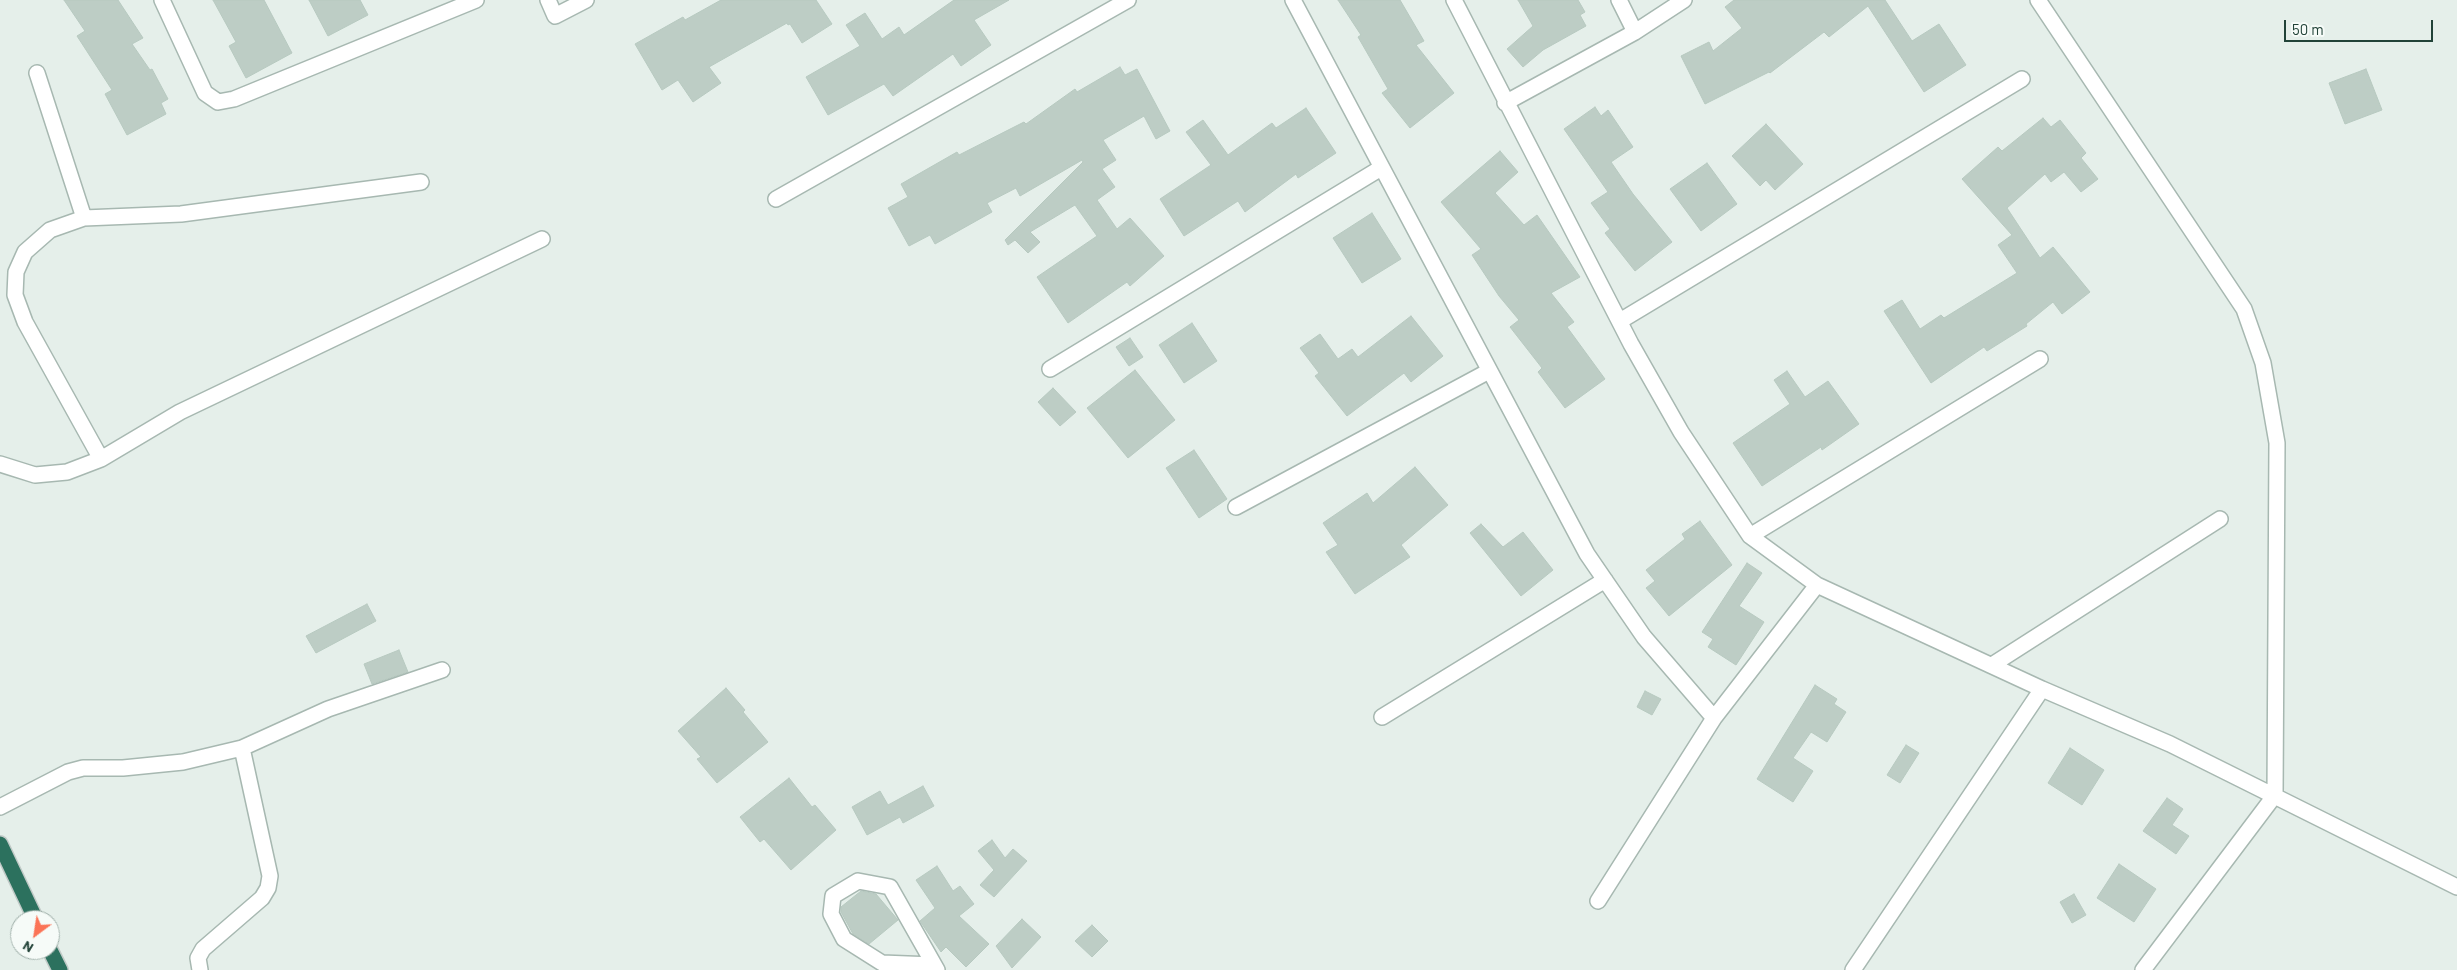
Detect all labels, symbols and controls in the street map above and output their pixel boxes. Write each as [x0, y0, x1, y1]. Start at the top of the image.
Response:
scale bar [2287, 10, 2436, 42]
text: 50 m [2292, 20, 2324, 38]
north arrow [10, 910, 60, 960]
text: N [19, 938, 36, 957]

